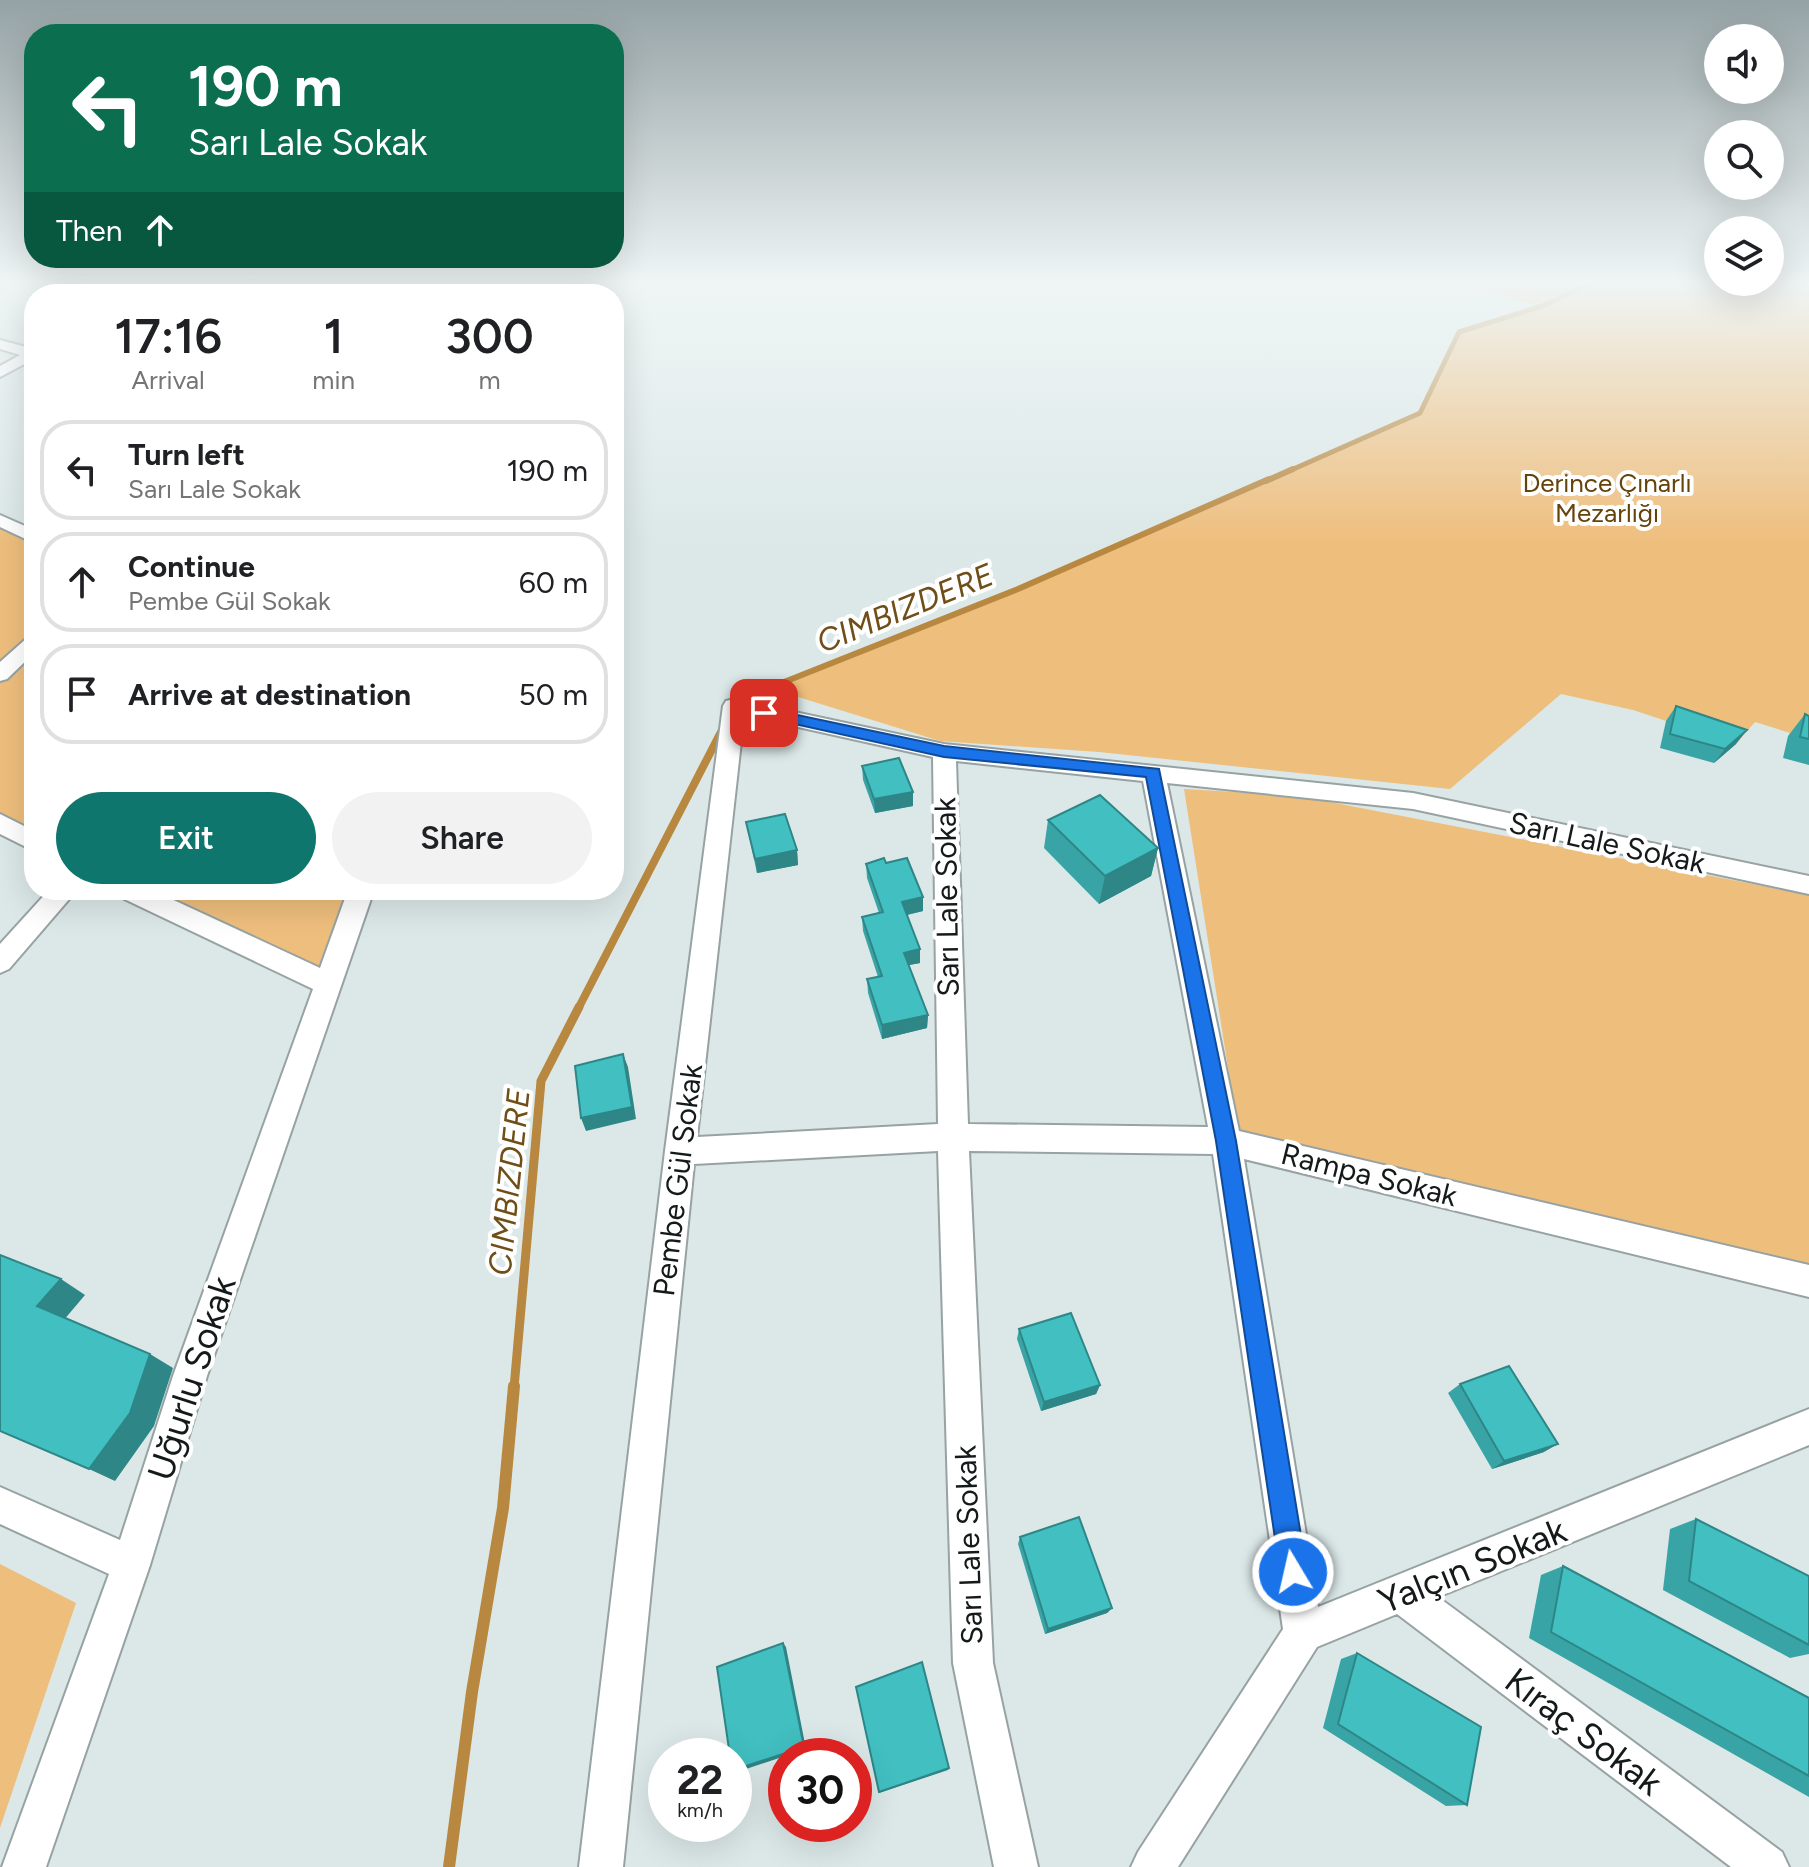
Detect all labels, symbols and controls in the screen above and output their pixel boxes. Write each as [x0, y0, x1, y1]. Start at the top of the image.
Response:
map controls [1704, 24, 1784, 296]
button: sound [1704, 24, 1784, 104]
text: 190 m [188, 53, 343, 120]
icon: left [56, 56, 160, 160]
button: search [1704, 120, 1784, 200]
text: Sarı Lale Sokak [188, 121, 427, 164]
icon: ahead [138, 208, 182, 252]
text: Then [56, 212, 122, 249]
button: layers [1704, 216, 1784, 296]
text: 17:16 [114, 307, 222, 365]
text: 1 [324, 307, 344, 365]
text: 300 [445, 307, 534, 365]
text: Arrival [131, 364, 205, 396]
text: min [312, 364, 355, 396]
text: m [478, 364, 501, 396]
text: Turn left [128, 436, 245, 473]
icon: left [60, 448, 104, 492]
text: 190 m [506, 452, 588, 489]
park label: Derince Çınarlı Mezarlığı [1522, 467, 1692, 529]
text: Sarı Lale Sokak [128, 473, 301, 505]
text: Continue [128, 548, 255, 585]
water label: CIMBIZDERE [811, 555, 999, 661]
icon: ahead [60, 560, 104, 604]
text: 60 m [519, 564, 588, 601]
text: Pembe Gül Sokak [128, 585, 331, 617]
icon: arrive [60, 672, 104, 716]
text: Arrive at destination [128, 676, 411, 713]
text: 50 m [519, 676, 588, 713]
pin [730, 679, 798, 747]
icon: arrive [742, 691, 786, 735]
button: Exit [56, 792, 316, 884]
button: Share [332, 792, 592, 884]
street label: Sarı Lale Sokak [926, 797, 967, 997]
street label: Sarı Lale Sokak [1506, 804, 1709, 881]
street label: Pembe Gül Sokak [645, 1061, 710, 1298]
water label: CIMBIZDERE [480, 1087, 538, 1277]
street label: Rampa Sokak [1277, 1135, 1461, 1214]
street label: Uğurlu Sokak [138, 1270, 245, 1485]
street label: Sarı Lale Sokak [947, 1444, 990, 1645]
street label: Yalçın Sokak [1372, 1508, 1573, 1623]
position arrow [1251, 1530, 1335, 1614]
street label: Kıraç Sokak [1497, 1659, 1671, 1805]
speed limit sign: 30 [768, 1738, 872, 1842]
text: 22 [677, 1756, 723, 1804]
text: km/h [677, 1798, 723, 1822]

